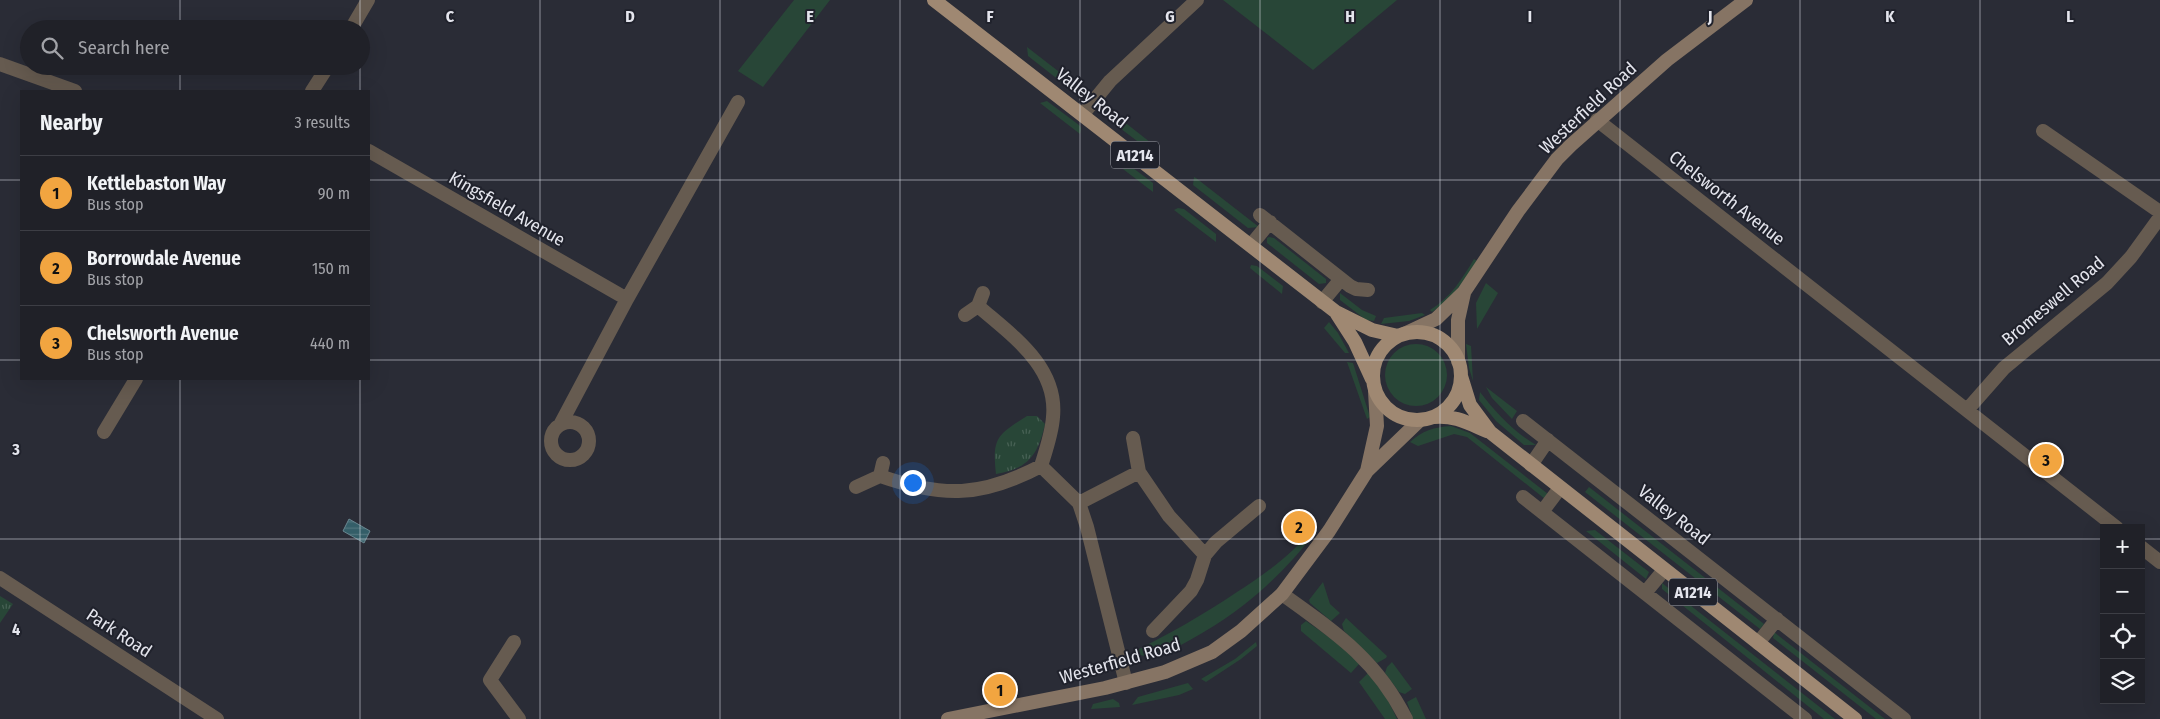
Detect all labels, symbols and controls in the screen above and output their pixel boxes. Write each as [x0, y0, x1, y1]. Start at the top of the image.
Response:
text: C [446, 7, 455, 26]
text: D [625, 7, 635, 26]
text: E [806, 7, 814, 26]
text: F [986, 7, 994, 26]
text: G [1165, 7, 1175, 26]
text: H [1345, 7, 1355, 26]
text: I [1528, 7, 1532, 26]
text: J [1707, 7, 1712, 26]
text: K [1885, 7, 1895, 26]
text: L [2066, 7, 2074, 26]
search box [20, 20, 370, 75]
icon: search [38, 34, 66, 62]
text: Search here [78, 36, 170, 59]
street label: Westerfield Road [1535, 57, 1641, 159]
street label: Valley Road [1052, 63, 1132, 133]
text: Nearby [40, 110, 102, 136]
text: 3 results [294, 113, 350, 132]
road number: A1214 [1111, 142, 1159, 168]
street label: Chelsworth Avenue [1665, 146, 1789, 250]
street label: Kingsfield Avenue [445, 167, 569, 251]
text: Kettlebaston Way [87, 172, 226, 195]
text: 1 [53, 184, 59, 203]
text: 90 m [318, 184, 350, 203]
text: Bus stop [87, 195, 143, 214]
text: Borrowdale Avenue [87, 247, 241, 270]
street label: Bromeswell Road [1997, 252, 2109, 350]
text: 2 [52, 259, 60, 278]
text: 150 m [312, 259, 350, 278]
text: Bus stop [87, 270, 143, 289]
text: Chelsworth Avenue [87, 322, 239, 345]
text: 3 [52, 334, 60, 353]
text: 440 m [310, 334, 350, 353]
text: Bus stop [87, 345, 143, 364]
text: 3 [11, 440, 20, 459]
pin: 3 [2030, 441, 2062, 479]
your location [900, 470, 926, 496]
street label: Valley Road [1634, 480, 1714, 550]
pin: 2 [1283, 508, 1315, 546]
map controls [2100, 524, 2145, 704]
button: + [2100, 524, 2145, 569]
button: − [2100, 569, 2145, 614]
road number: A1214 [1669, 578, 1717, 606]
street label: Park Road [82, 604, 156, 662]
button: locate [2100, 614, 2145, 659]
text: 4 [12, 620, 20, 639]
street label: Westerfield Road [1057, 633, 1183, 689]
button: layers [2100, 659, 2145, 704]
pin: 1 [984, 671, 1016, 709]

